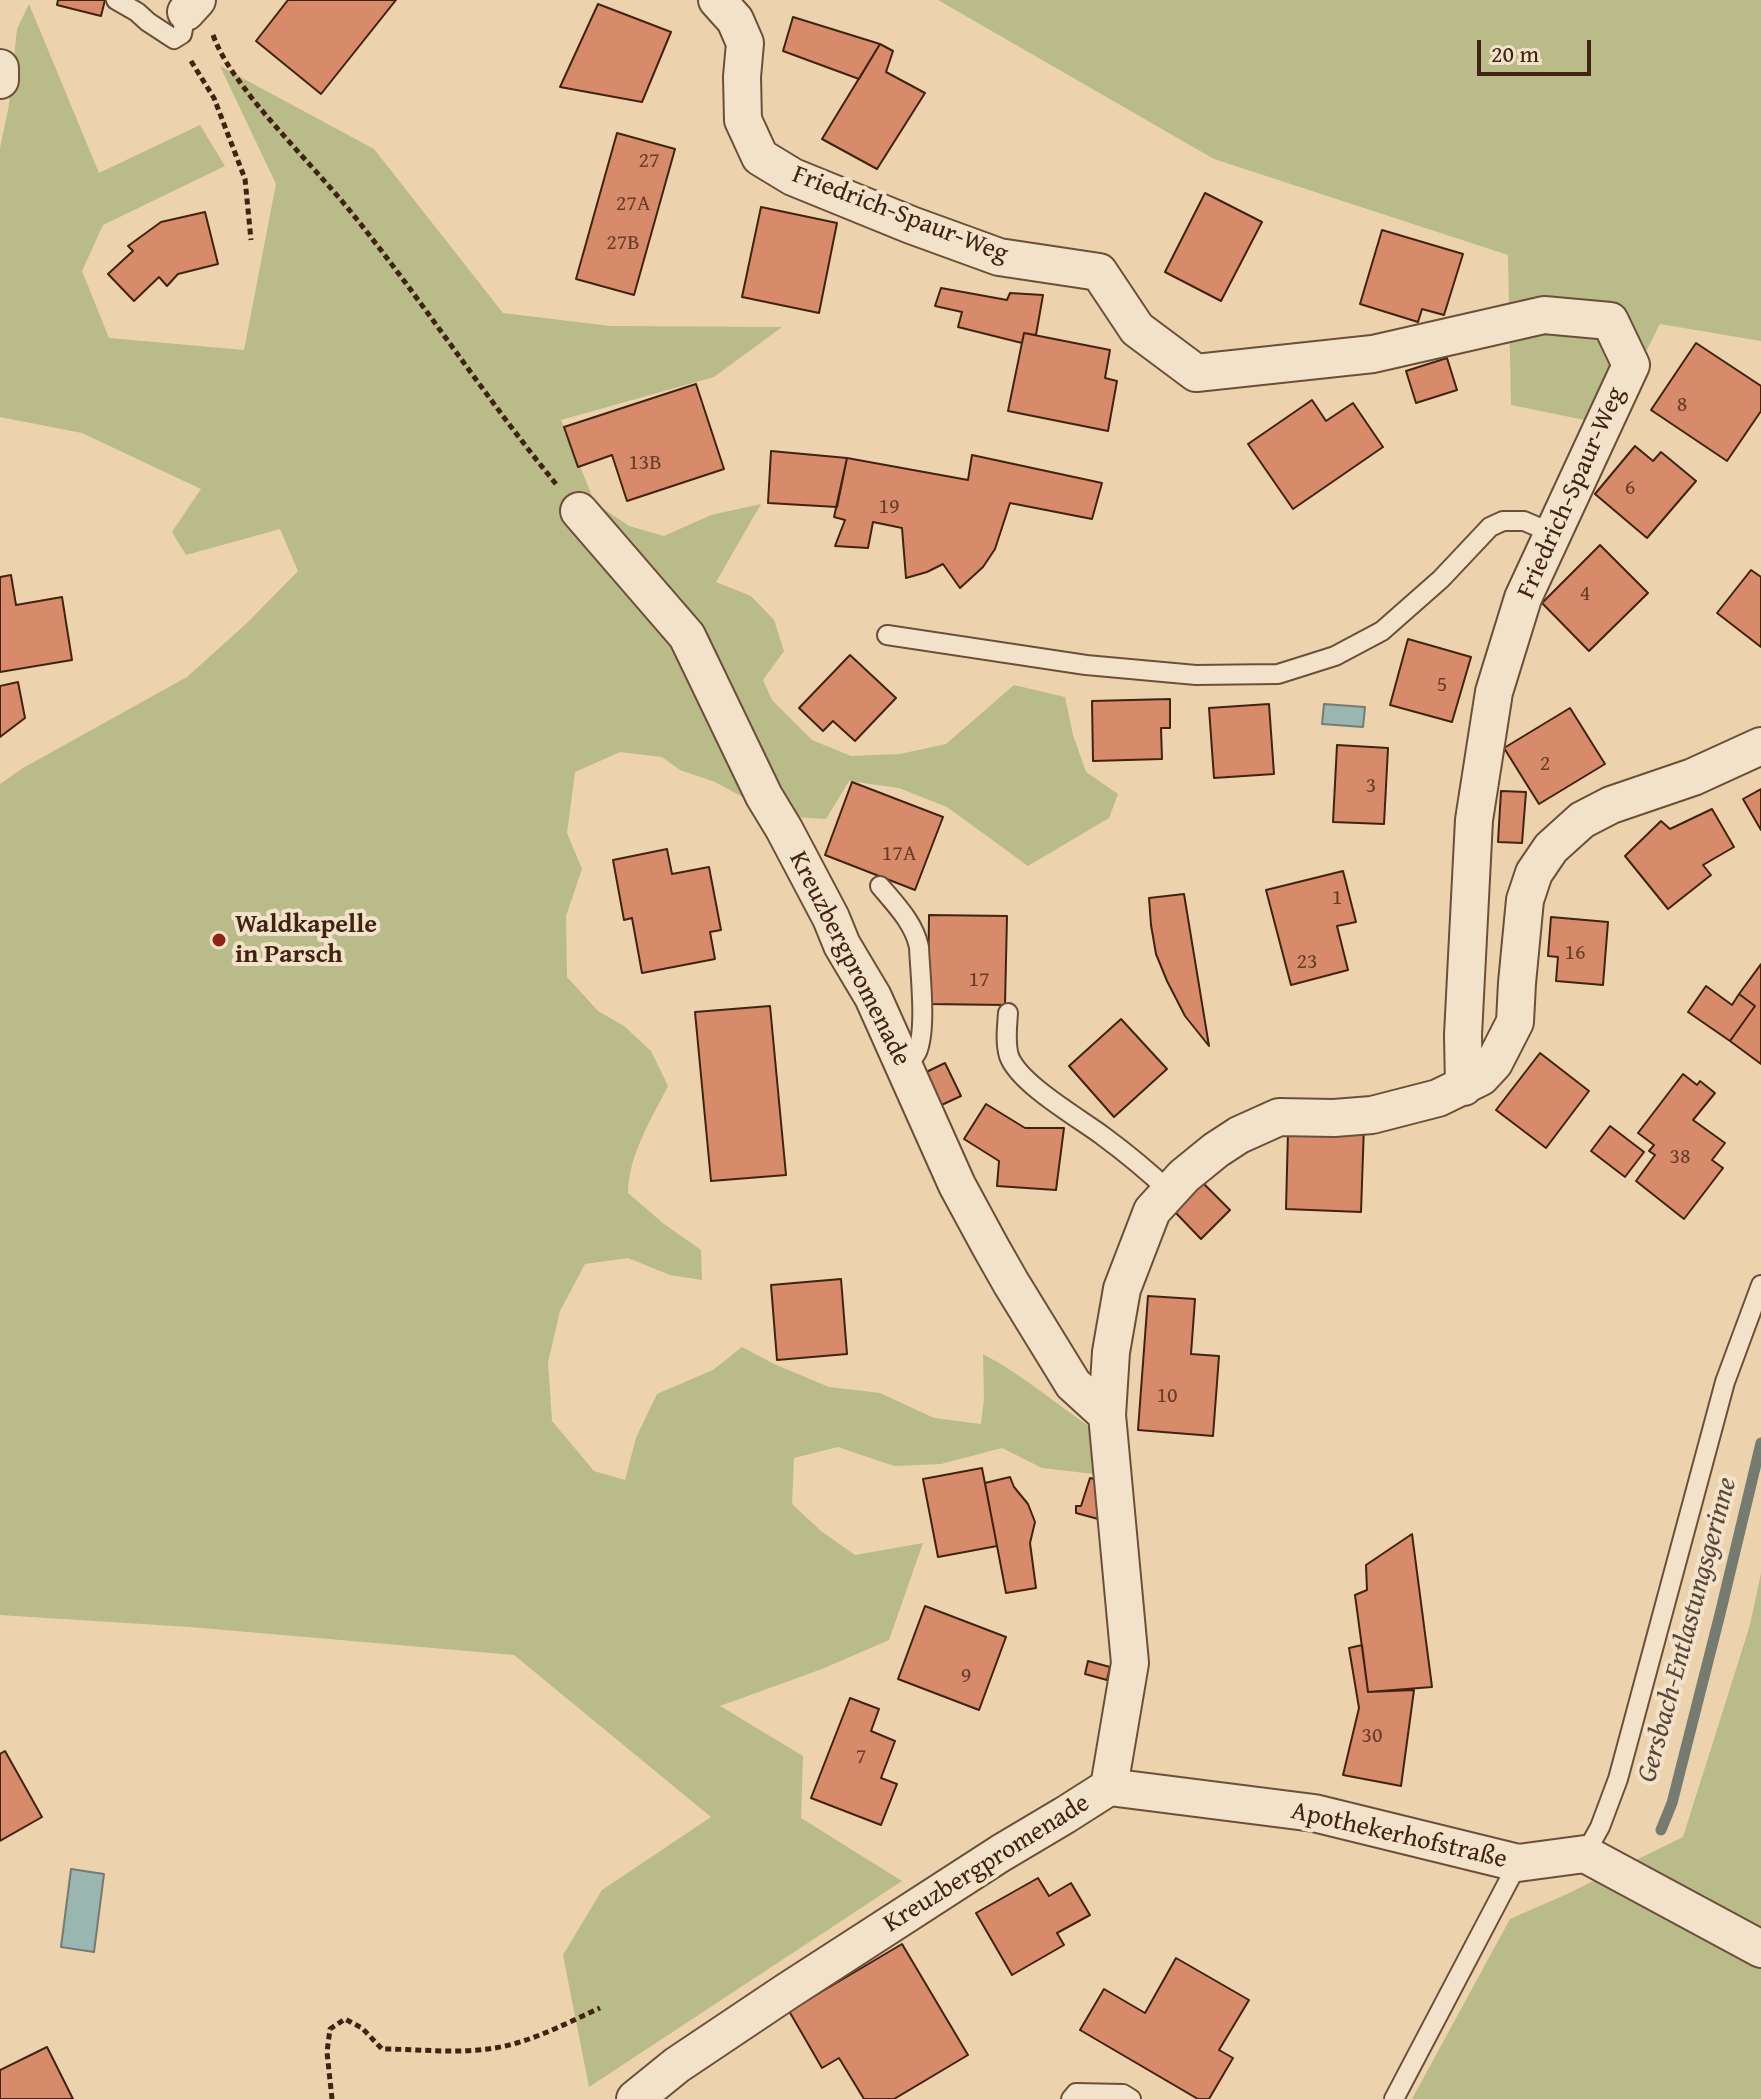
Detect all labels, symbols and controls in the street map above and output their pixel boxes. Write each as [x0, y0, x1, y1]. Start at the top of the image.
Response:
scale bar [1481, 24, 1595, 74]
text: 20 m [1491, 36, 1539, 71]
house number: 27 [638, 148, 660, 174]
street label: Friedrich-Spaur-Weg [788, 160, 1012, 270]
house number: 27A [616, 191, 650, 217]
house number: 27B [606, 230, 640, 256]
street label: Friedrich-Spaur-Weg [1511, 382, 1633, 604]
house number: 8 [1677, 392, 1687, 418]
house number: 13B [628, 450, 662, 476]
house number: 6 [1625, 475, 1635, 501]
house number: 19 [878, 494, 900, 520]
house number: 4 [1580, 581, 1590, 607]
house number: 5 [1437, 672, 1447, 698]
house number: 2 [1540, 751, 1550, 777]
house number: 3 [1366, 773, 1376, 799]
house number: 17A [882, 841, 916, 867]
street label: Kreuzbergpromenade [781, 846, 917, 1072]
house number: 1 [1332, 885, 1342, 911]
place label: Waldkapelle in Parsch [235, 909, 377, 970]
marker: Waldkapelle in Parsch [210, 931, 228, 949]
house number: 16 [1564, 940, 1586, 966]
house number: 23 [1296, 949, 1318, 975]
house number: 17 [968, 967, 990, 993]
house number: 38 [1669, 1144, 1691, 1170]
house number: 10 [1156, 1383, 1178, 1409]
water label: Gersbach-Entlastungsgerinne [1631, 1474, 1745, 1786]
house number: 9 [961, 1663, 971, 1689]
house number: 30 [1361, 1723, 1383, 1749]
house number: 7 [856, 1744, 866, 1770]
street label: Kreuzbergpromenade [878, 1788, 1096, 1940]
street label: Apothekerhofstraße [1288, 1796, 1510, 1876]

